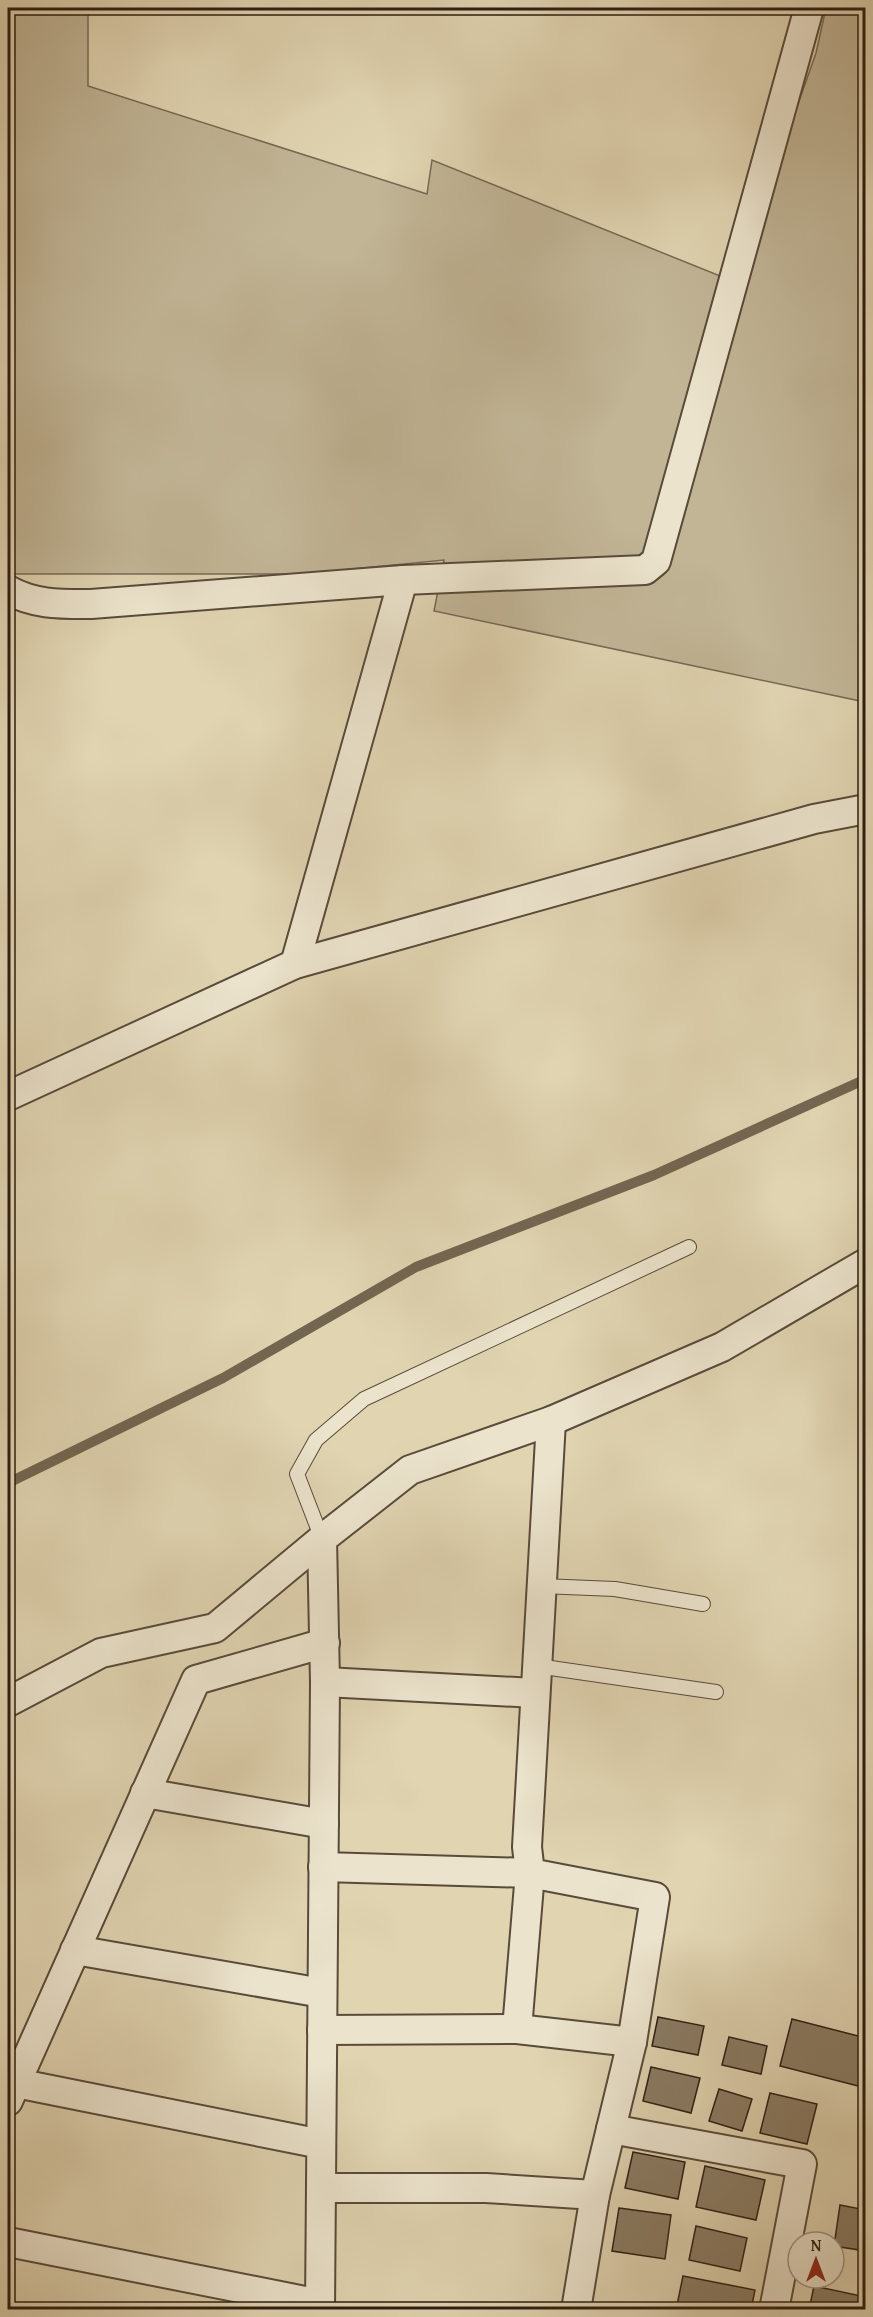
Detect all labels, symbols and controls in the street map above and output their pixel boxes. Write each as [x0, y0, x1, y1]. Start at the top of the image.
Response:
north arrow [786, 2230, 846, 2290]
text: N [811, 2233, 822, 2257]

